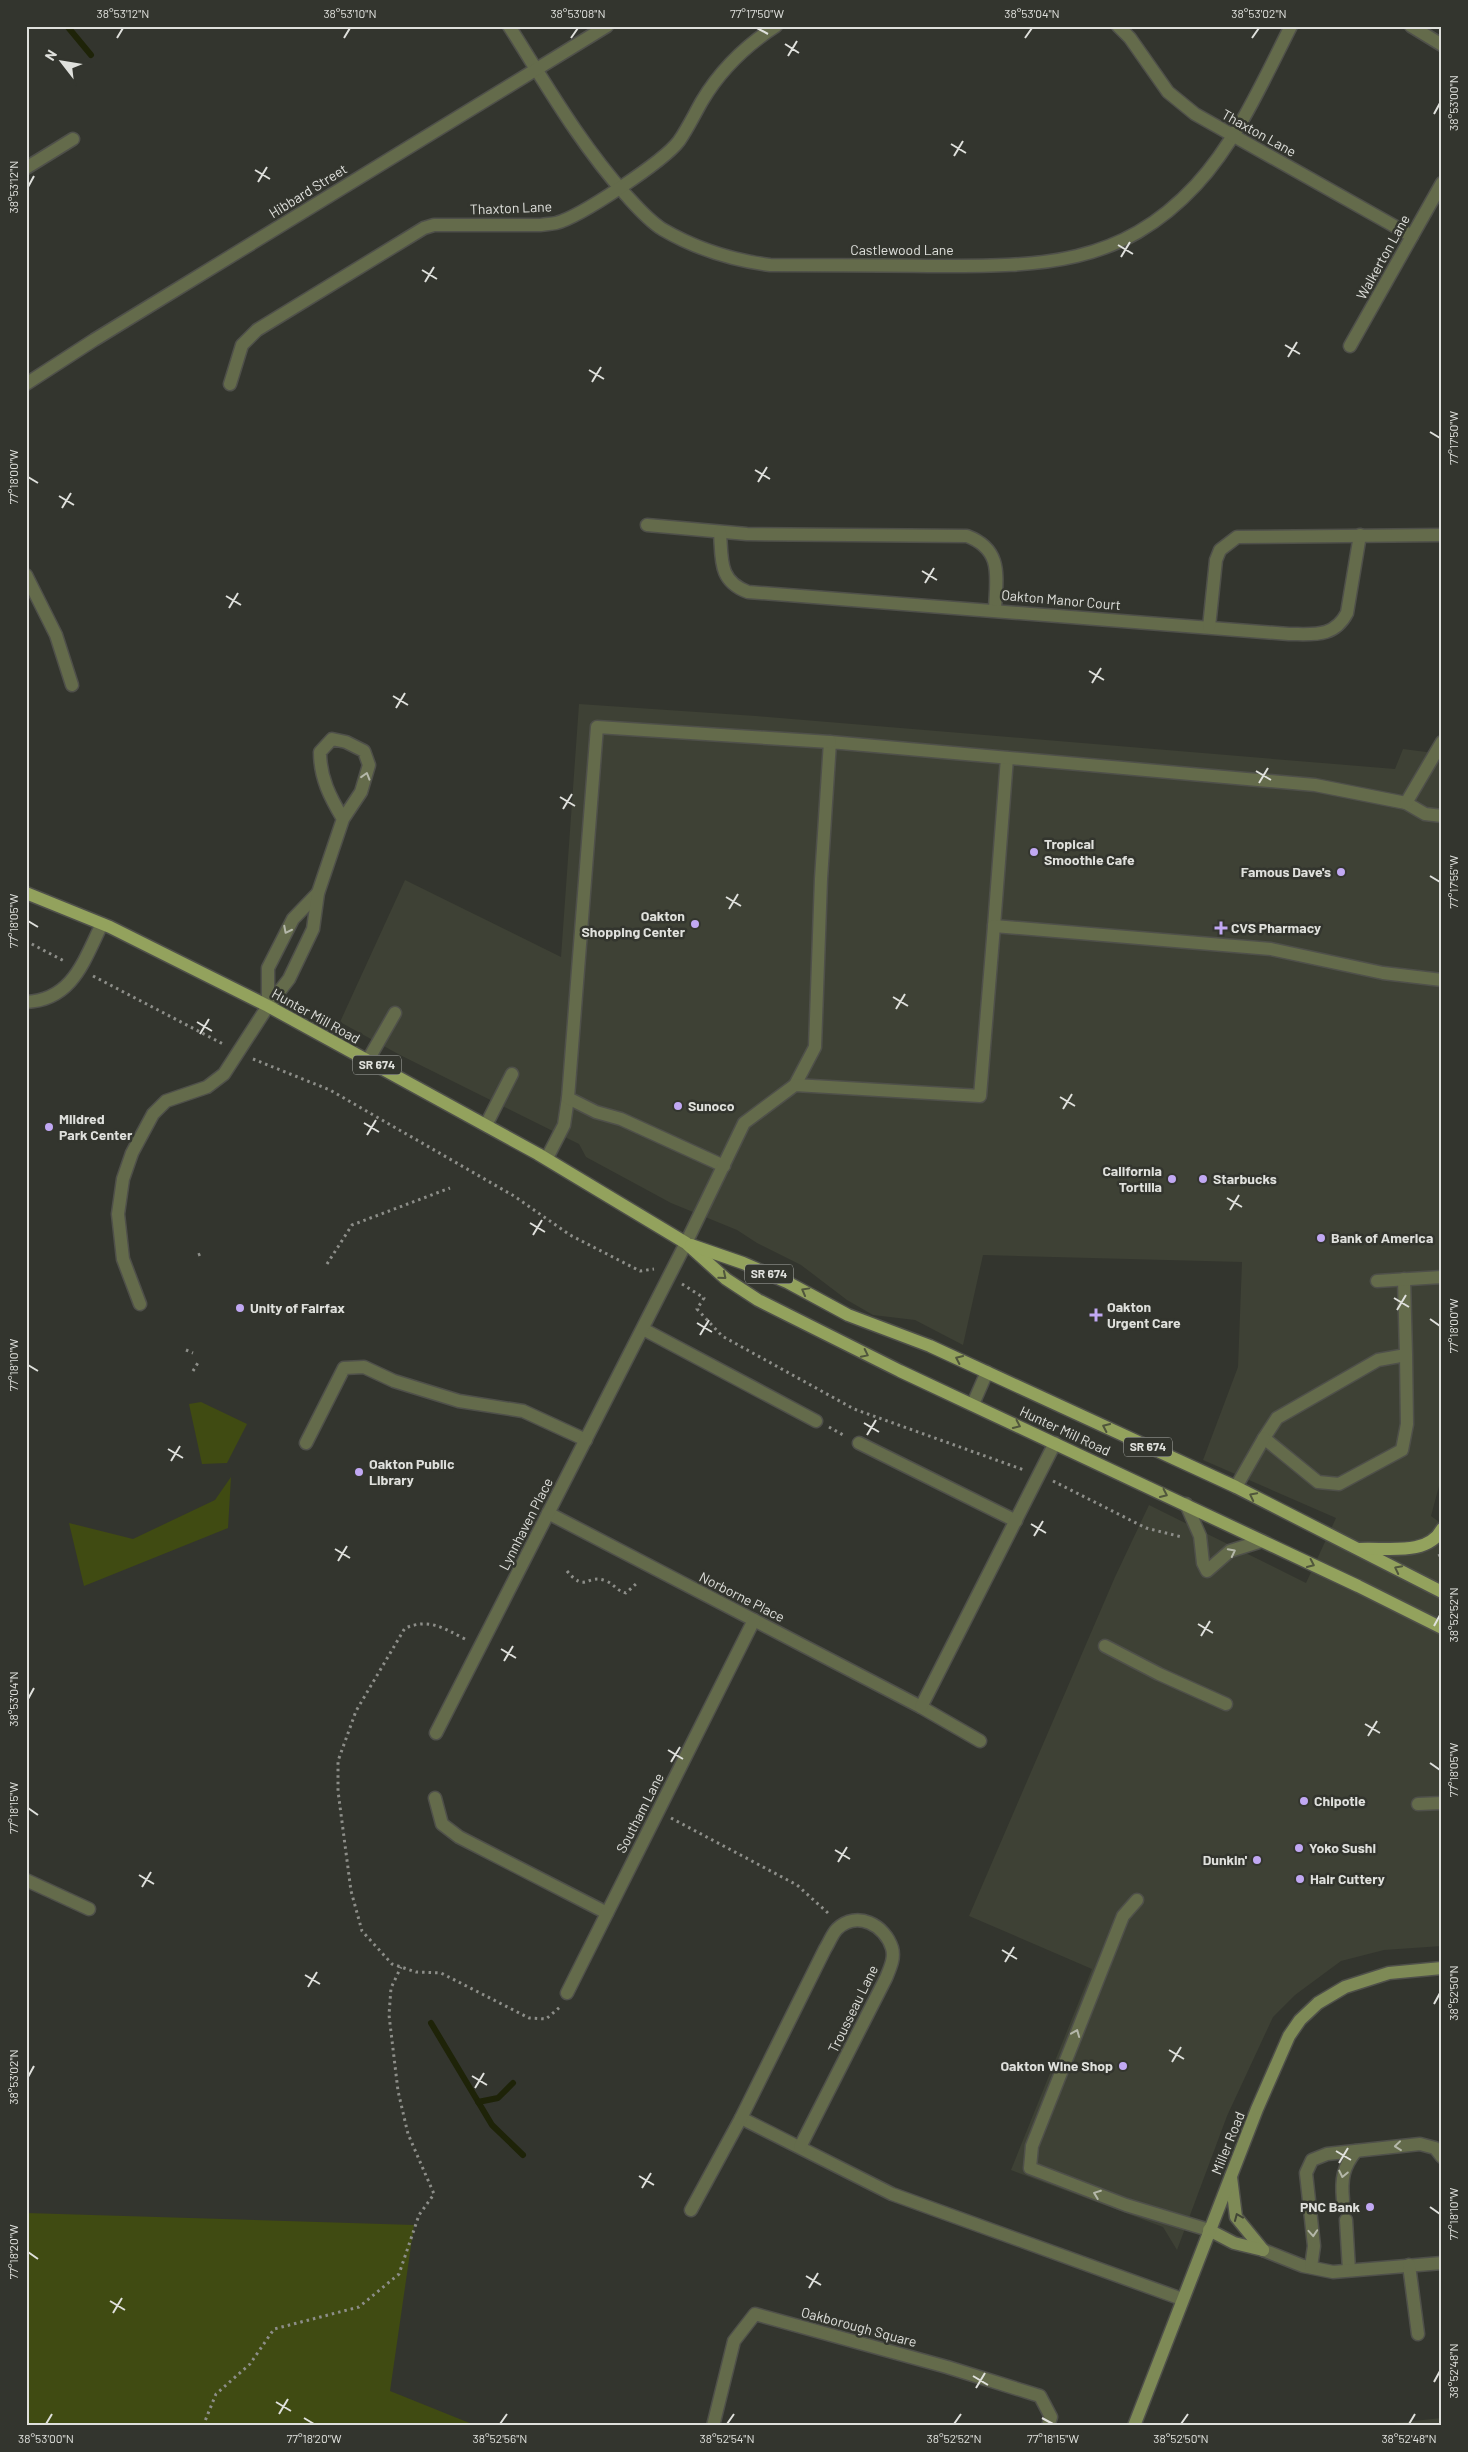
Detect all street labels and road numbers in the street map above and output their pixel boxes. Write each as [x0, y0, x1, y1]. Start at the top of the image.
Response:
street label: Thaxton Lane [1219, 105, 1299, 160]
street label: Hibbard Street [266, 160, 350, 221]
street label: Thaxton Lane [470, 198, 552, 217]
street label: Walkerton Lane [1352, 211, 1413, 302]
street label: Castlewood Lane [850, 241, 954, 258]
street label: Oakton Manor Court [1001, 586, 1121, 613]
street label: Hunter Mill Road [269, 984, 363, 1047]
road number: SR 674 [353, 1056, 401, 1074]
road number: SR 674 [745, 1264, 793, 1284]
street label: Hunter Mill Road [1017, 1402, 1113, 1459]
road number: SR 674 [1124, 1438, 1172, 1456]
street label: Lynnhaven Place [495, 1475, 556, 1573]
street label: Norborne Place [697, 1568, 788, 1625]
street label: Southam Lane [612, 1770, 667, 1856]
street label: Trousseau Lane [824, 1962, 881, 2055]
street label: Miller Road [1207, 2109, 1248, 2177]
street label: Oakborough Square [799, 2303, 919, 2350]

